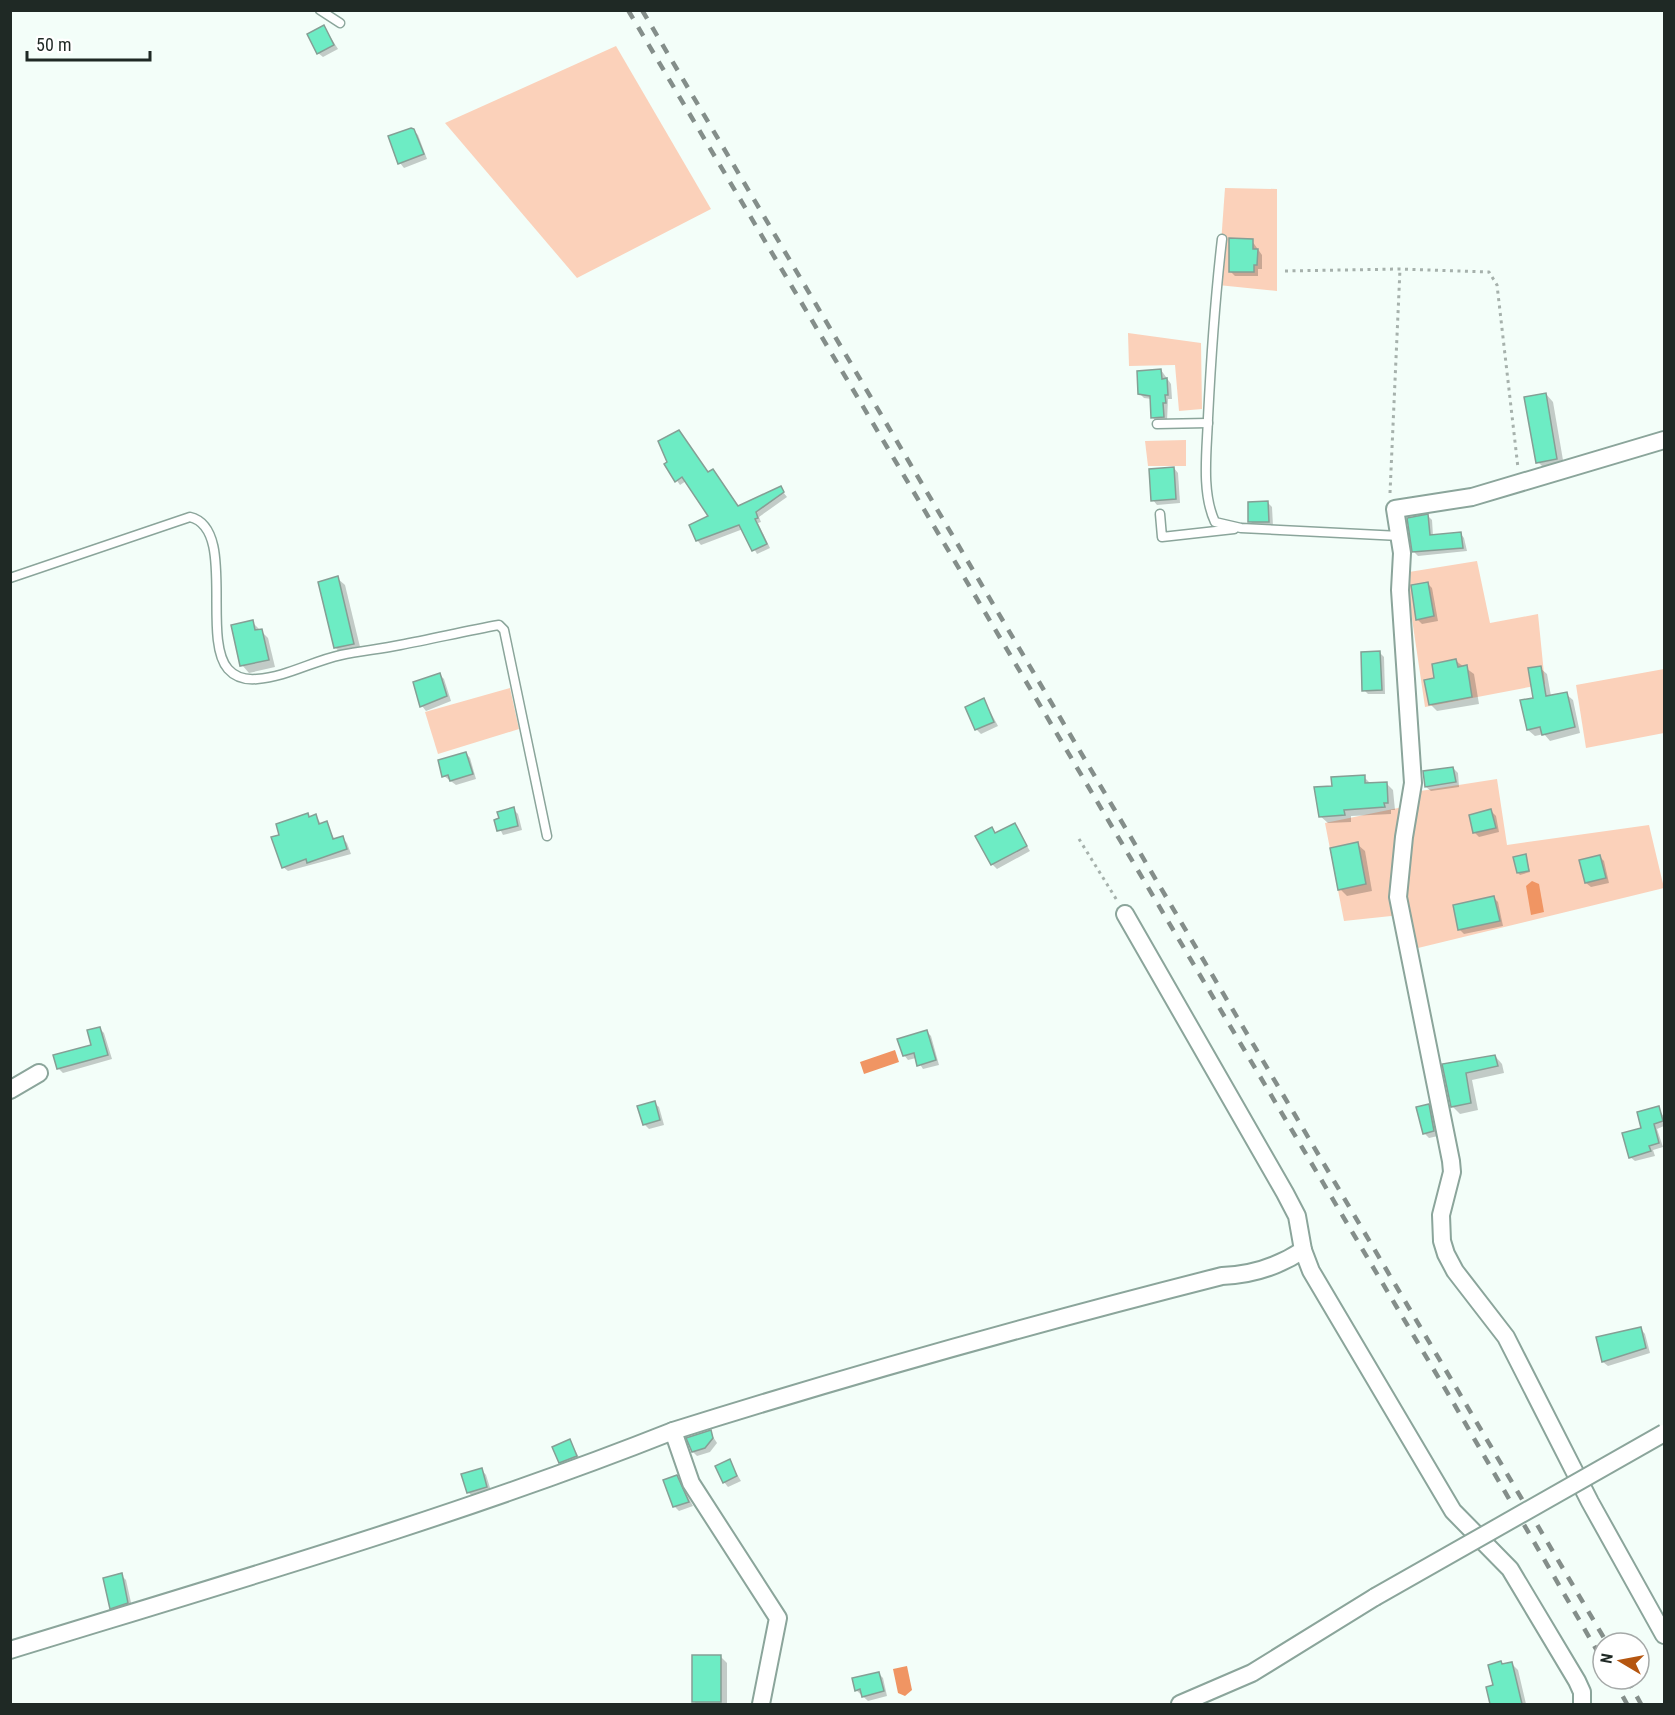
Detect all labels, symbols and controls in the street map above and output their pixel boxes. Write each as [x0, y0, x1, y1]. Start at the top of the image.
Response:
scale bar [27, 24, 150, 62]
text: 50 m [36, 34, 71, 55]
north arrow [1591, 1631, 1651, 1691]
text: N [1597, 1652, 1617, 1665]

